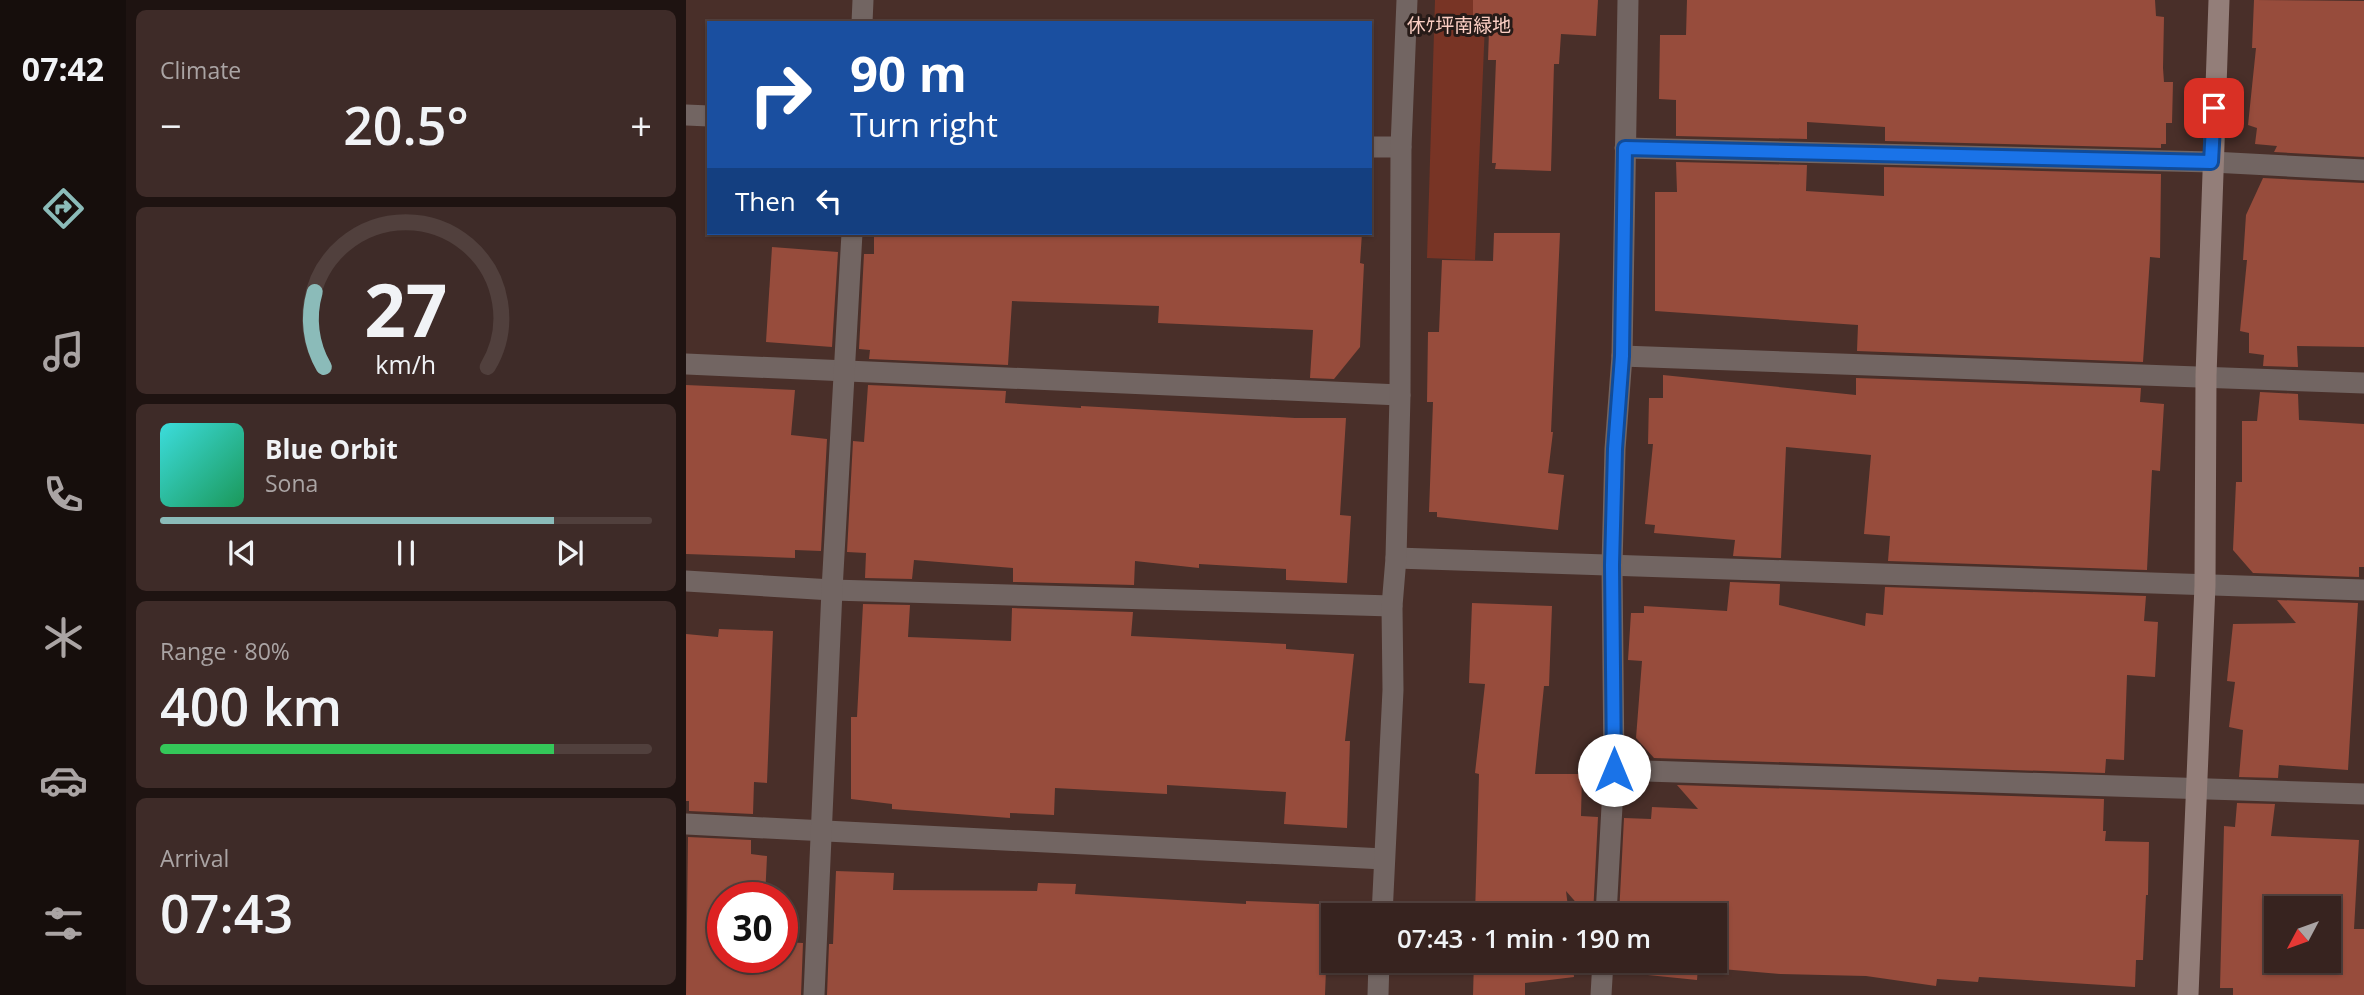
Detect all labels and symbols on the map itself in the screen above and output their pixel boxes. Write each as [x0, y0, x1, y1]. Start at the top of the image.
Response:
park label: 休ｹ坪南緑地 [1407, 12, 1511, 38]
pin [2184, 78, 2244, 138]
position arrow [1577, 733, 1651, 807]
speed limit sign: 30 [707, 882, 798, 973]
north arrow [2264, 896, 2342, 973]

